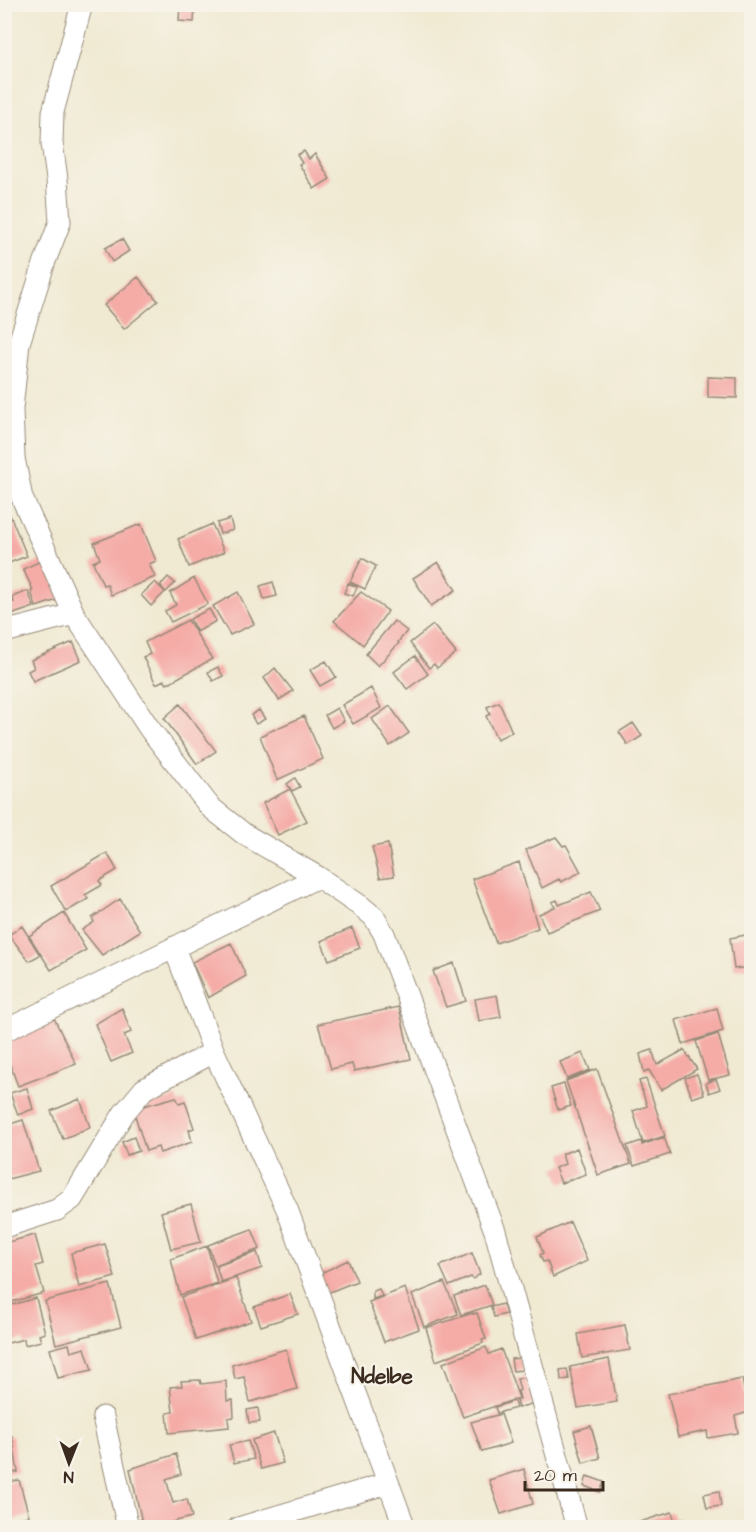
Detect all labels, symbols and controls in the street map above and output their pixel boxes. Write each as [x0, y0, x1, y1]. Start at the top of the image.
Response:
district label: Ndelbe [351, 1362, 414, 1391]
north arrow [39, 1433, 99, 1493]
scale bar [525, 1454, 603, 1492]
text: 20 m [534, 1463, 577, 1488]
text: N [64, 1466, 74, 1488]

